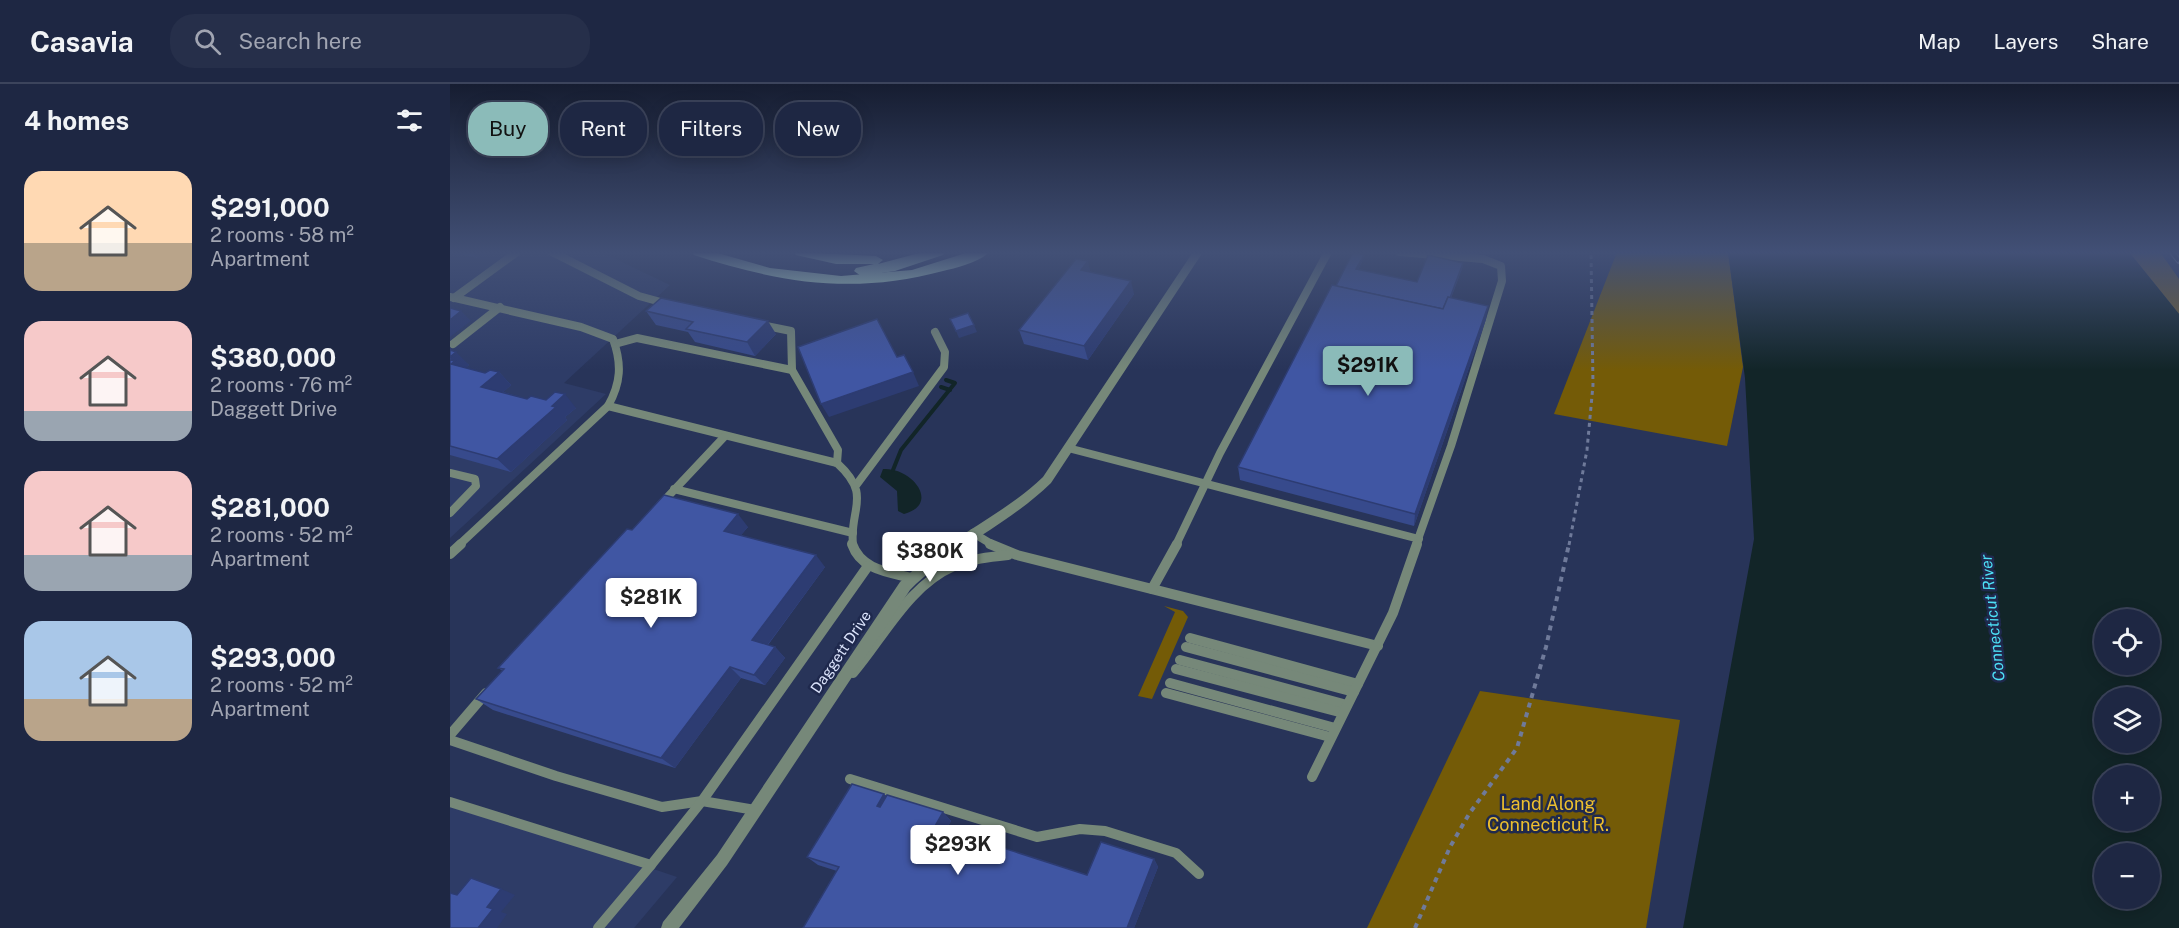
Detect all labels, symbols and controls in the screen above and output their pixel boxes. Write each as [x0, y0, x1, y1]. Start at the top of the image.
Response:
search box [170, 14, 590, 68]
text: Casavia [30, 25, 134, 58]
icon: search [191, 25, 224, 58]
text: Search here [239, 28, 362, 54]
text: Map [1918, 29, 1961, 54]
text: Layers [1994, 29, 2058, 54]
text: Share [2091, 29, 2149, 54]
chip: Buy [468, 102, 548, 156]
chip: Rent [560, 102, 647, 156]
chip: Filters [659, 102, 763, 156]
chip: New [775, 102, 861, 156]
icon: filters [393, 104, 426, 137]
text: 4 homes [24, 105, 129, 136]
text: $291,000 [210, 192, 330, 223]
icon: home [72, 195, 144, 267]
text: 2 rooms · 58 m² [210, 223, 354, 247]
text: Apartment [210, 247, 310, 271]
text: $380,000 [210, 342, 336, 373]
icon: home [72, 345, 144, 417]
pin: $291K [1326, 346, 1410, 397]
text: $291K [1337, 353, 1399, 377]
text: 2 rooms · 76 m² [210, 373, 352, 397]
text: Daggett Drive [210, 397, 337, 421]
text: $281,000 [210, 492, 330, 523]
icon: home [72, 495, 144, 567]
text: 2 rooms · 52 m² [210, 523, 353, 547]
pin: $380K [888, 532, 972, 583]
text: $380K [896, 539, 964, 563]
text: Apartment [210, 547, 310, 571]
water label: Connecticut River [1976, 553, 2009, 682]
pin: $281K [609, 578, 693, 629]
text: $281K [620, 585, 682, 609]
street label: Daggett Drive [807, 607, 874, 696]
map controls [2094, 609, 2160, 909]
button: locate [2094, 609, 2160, 675]
text: $293,000 [210, 642, 336, 673]
icon: home [72, 645, 144, 717]
text: 2 rooms · 52 m² [210, 673, 353, 697]
button: layers [2094, 687, 2160, 753]
text: Apartment [210, 697, 310, 721]
button: + [2094, 765, 2160, 831]
park label: Land Along Connecticut R. [1487, 793, 1609, 835]
pin: $293K [916, 825, 1000, 876]
text: $293K [924, 832, 992, 856]
button: − [2094, 843, 2160, 909]

